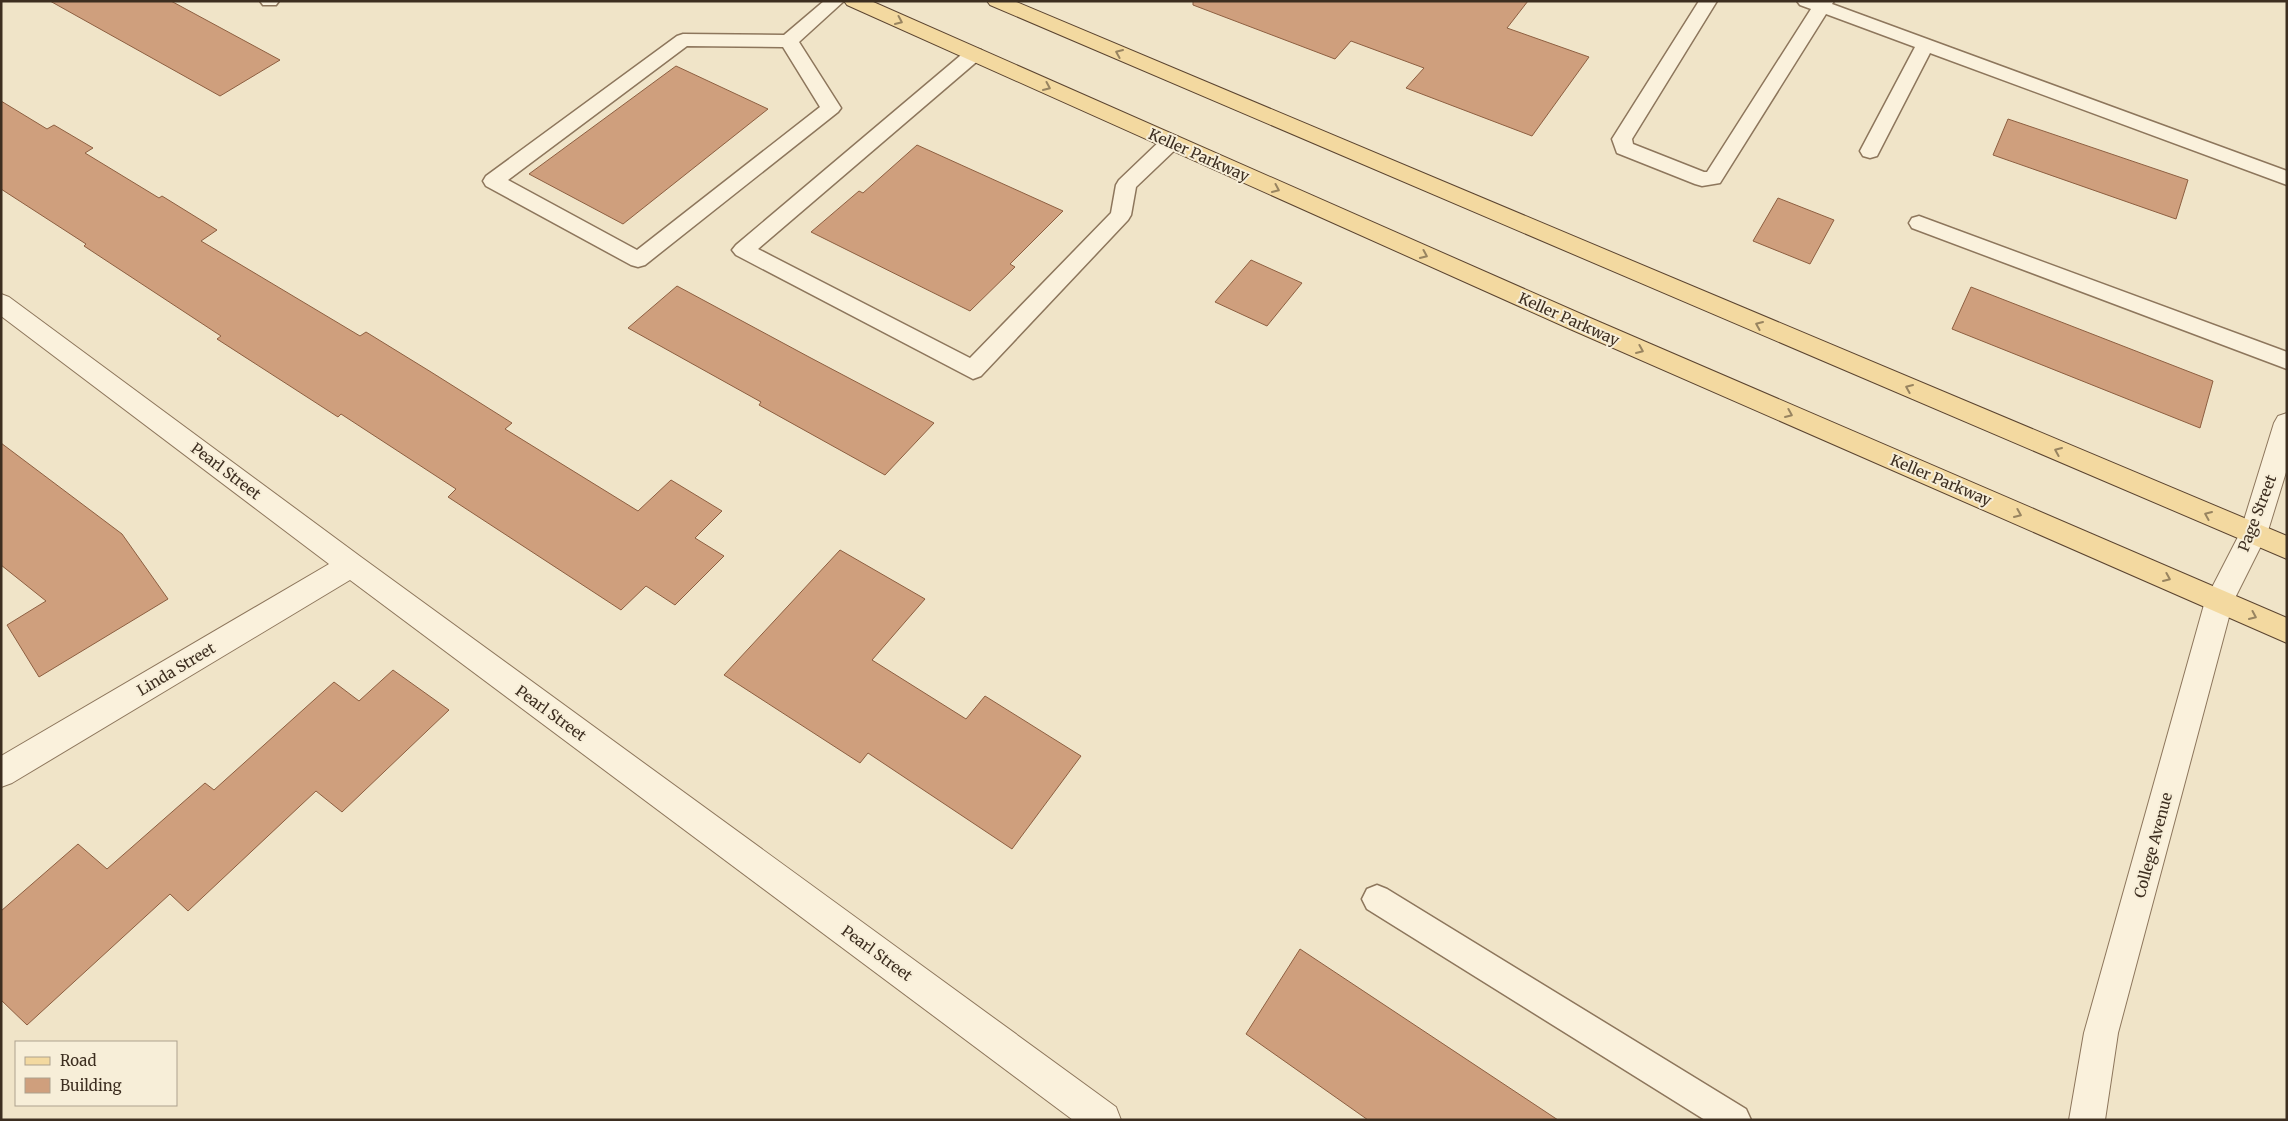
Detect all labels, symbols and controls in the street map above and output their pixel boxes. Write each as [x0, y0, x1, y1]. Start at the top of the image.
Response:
one-way arrow [894, 15, 903, 25]
one-way arrow [1115, 49, 1124, 60]
one-way arrow [1042, 81, 1051, 91]
street label: Keller Parkway [1146, 124, 1252, 186]
one-way arrow [1271, 182, 1280, 193]
one-way arrow [1419, 248, 1428, 259]
street label: Keller Parkway [1516, 288, 1622, 350]
one-way arrow [1755, 320, 1764, 331]
one-way arrow [1635, 343, 1644, 354]
one-way arrow [1905, 384, 1914, 394]
one-way arrow [1784, 408, 1793, 419]
street label: Pearl Street [187, 439, 265, 504]
one-way arrow [2054, 447, 2063, 458]
street label: Keller Parkway [1888, 450, 1995, 510]
street label: Page Street [2234, 472, 2280, 554]
one-way arrow [2013, 507, 2022, 518]
one-way arrow [2204, 510, 2213, 521]
one-way arrow [2162, 572, 2171, 583]
one-way arrow [2248, 609, 2257, 620]
street label: Linda Street [134, 638, 219, 700]
street label: Pearl Street [512, 681, 590, 745]
street label: College Avenue [2130, 790, 2176, 900]
street label: Pearl Street [838, 921, 916, 985]
legend [15, 1041, 178, 1106]
text: Road [60, 1051, 96, 1070]
text: Building [60, 1076, 122, 1095]

